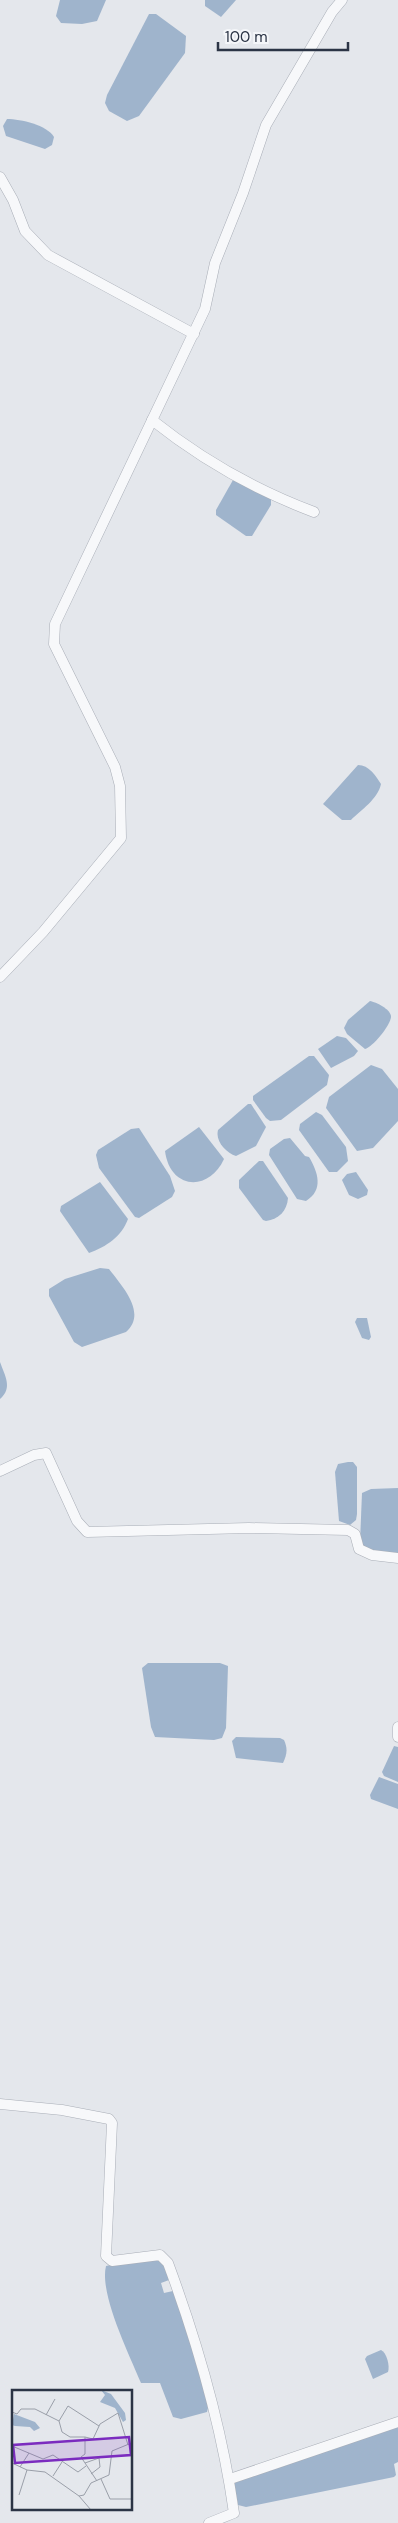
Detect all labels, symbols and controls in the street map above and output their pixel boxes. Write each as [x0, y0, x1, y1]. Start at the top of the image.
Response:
scale bar [218, 20, 348, 52]
text: 100 m [225, 27, 268, 47]
inset map [12, 2390, 132, 2510]

